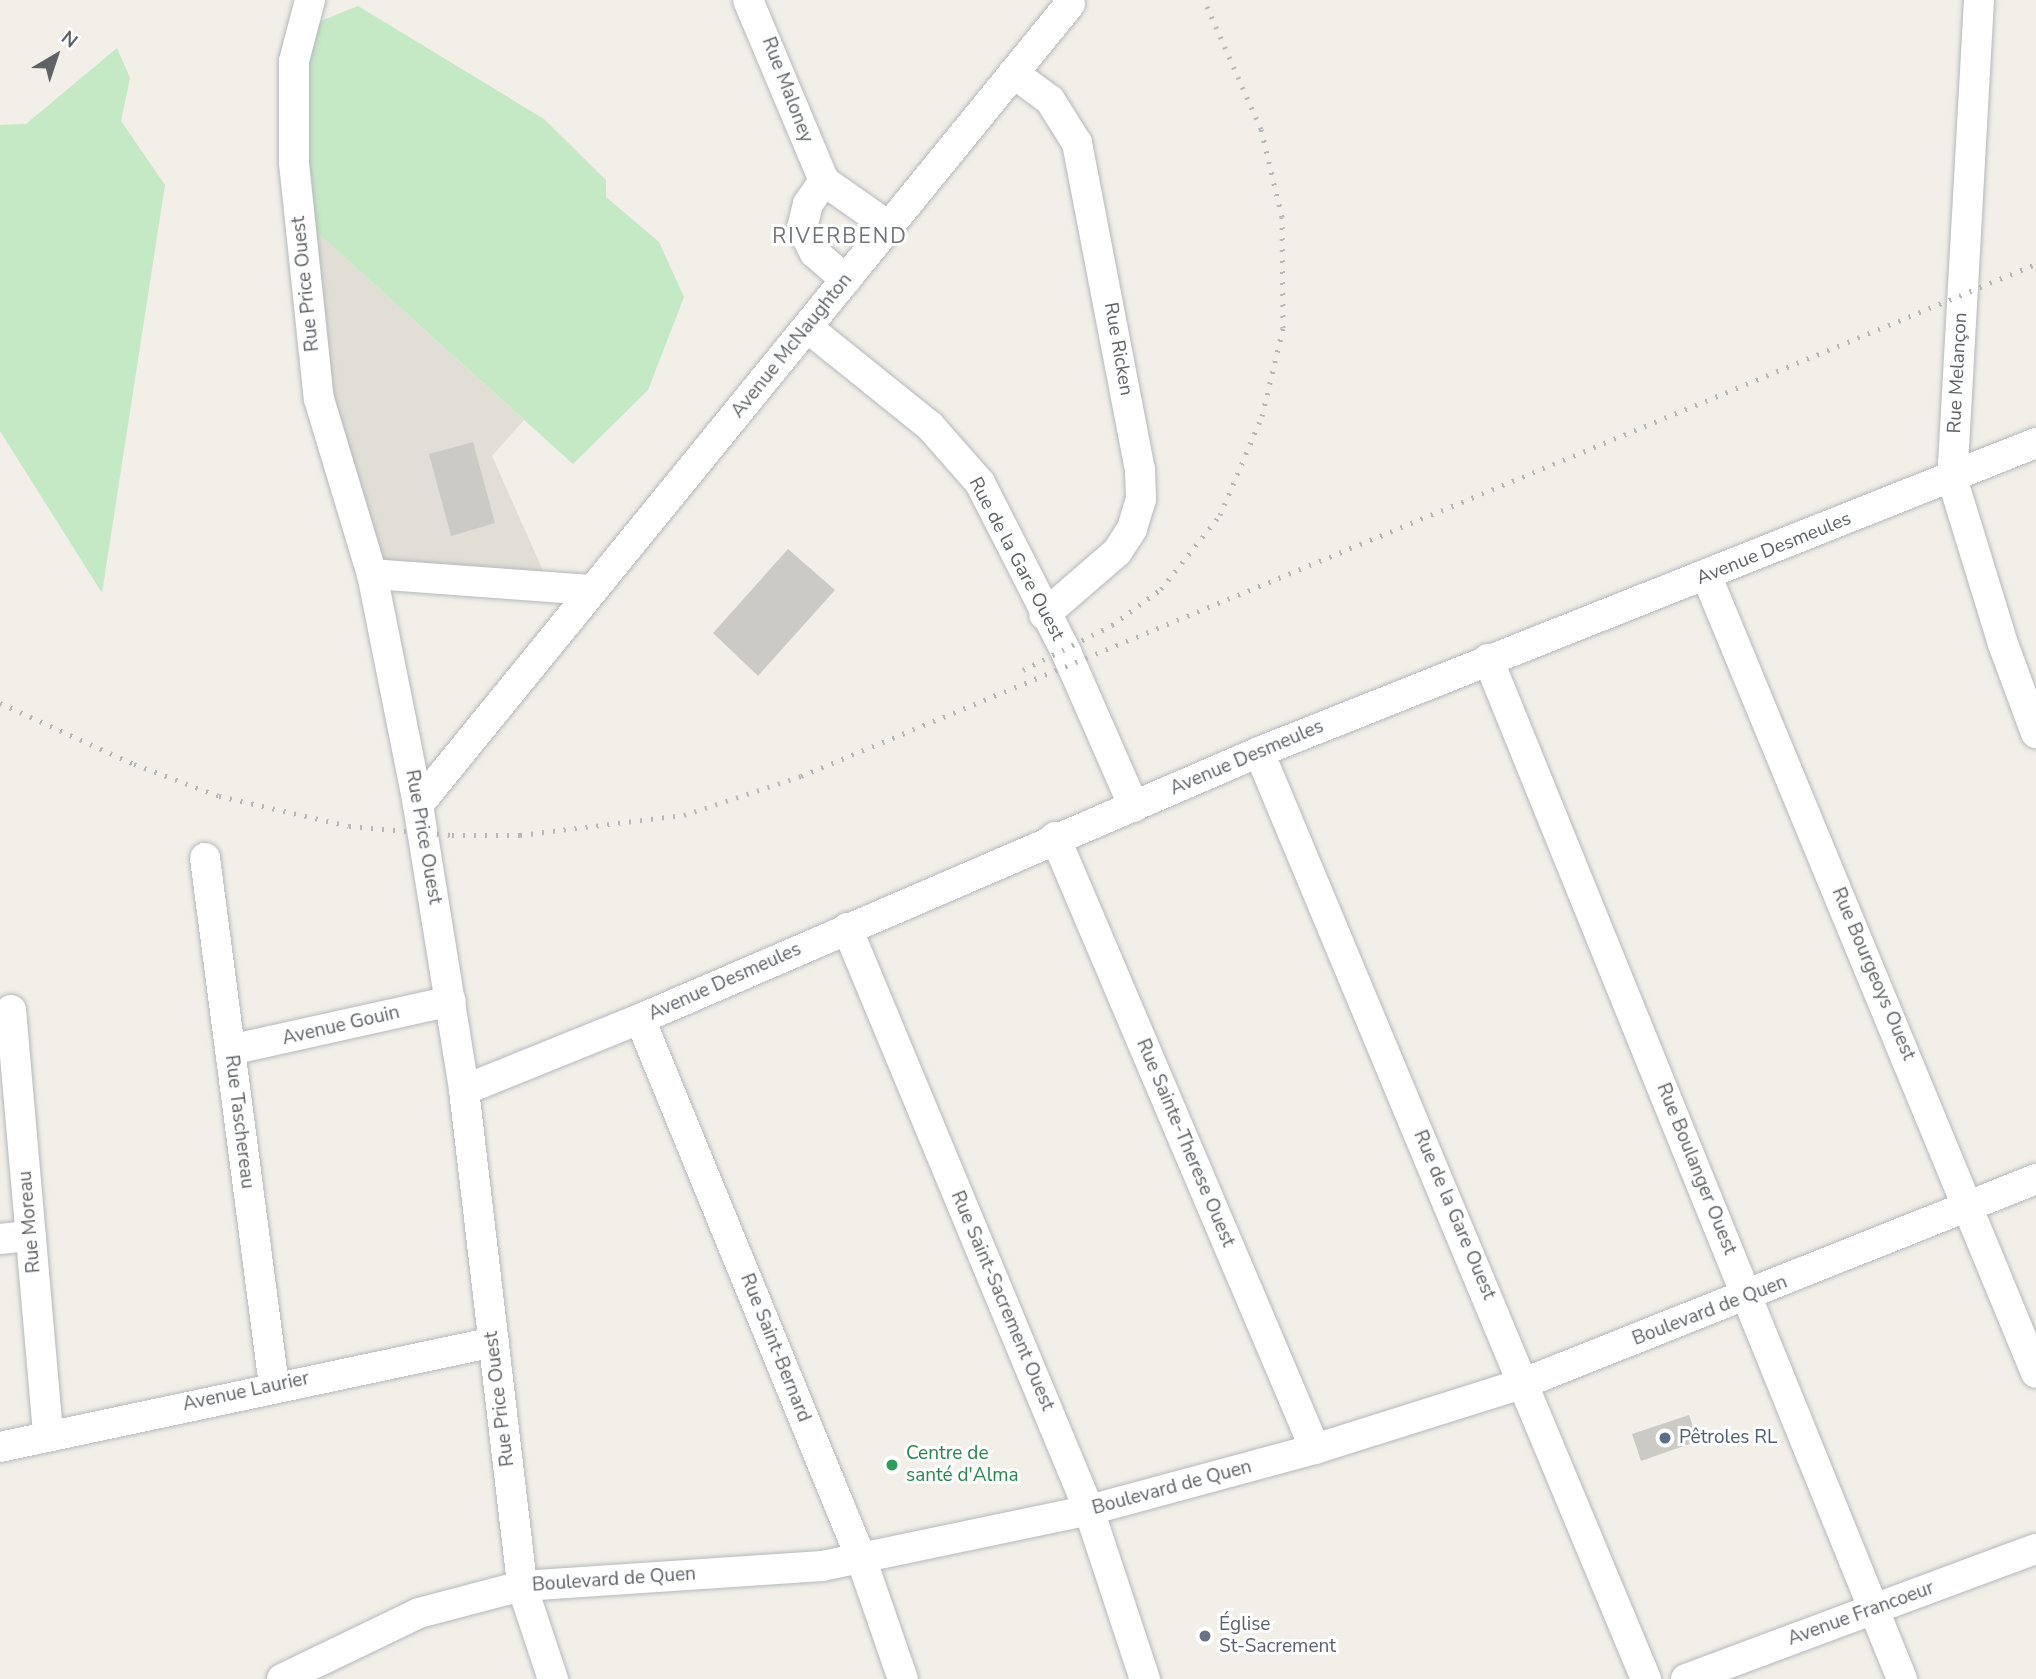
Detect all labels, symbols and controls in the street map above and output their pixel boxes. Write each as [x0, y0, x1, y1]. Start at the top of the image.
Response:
north arrow [21, 21, 91, 91]
text: N [56, 25, 83, 54]
street label: Rue Maloney [756, 34, 818, 146]
street label: Rue Price Ouest [288, 215, 324, 353]
district label: RIVERBEND [773, 223, 907, 249]
street label: Avenue McNaughton [727, 269, 857, 423]
street label: Rue Ricken [1099, 301, 1137, 397]
street label: Rue Melançon [1943, 312, 1973, 434]
street label: Rue de la Gare Ouest [963, 473, 1069, 645]
street label: Avenue Desmeules [1693, 508, 1855, 590]
street label: Avenue Desmeules [1167, 715, 1327, 801]
street label: Rue Price Ouest [400, 768, 446, 906]
street label: Rue Bourgeoys Ouest [1826, 884, 1920, 1064]
street label: Avenue Desmeules [645, 938, 805, 1026]
street label: Avenue Gouin [280, 1001, 402, 1051]
street label: Rue Sainte-Therese Ouest [1131, 1036, 1239, 1250]
street label: Rue Taschereau [219, 1054, 259, 1190]
street label: Rue Boulanger Ouest [1651, 1080, 1741, 1258]
street label: Rue de la Gare Ouest [1408, 1127, 1500, 1303]
street label: Rue Moreau [14, 1170, 46, 1274]
street label: Rue Saint-Sacrement Ouest [945, 1188, 1059, 1414]
street label: Rue Saint-Bernard [735, 1270, 815, 1426]
street label: Boulevard de Quen [1629, 1271, 1791, 1351]
street label: Rue Price Ouest [480, 1330, 520, 1468]
street label: Avenue Laurier [181, 1367, 311, 1417]
place label: Pêtroles RL [1679, 1427, 1777, 1449]
marker: Pêtroles RL [1657, 1430, 1673, 1446]
place label: Centre de santé d'Alma [906, 1443, 1019, 1487]
street label: Boulevard de Quen [1090, 1456, 1254, 1520]
marker: Centre de santé d'Alma [884, 1457, 900, 1473]
street label: Boulevard de Quen [531, 1563, 697, 1597]
street label: Avenue Francoeur [1785, 1577, 1937, 1651]
place label: Église St-Sacrement [1219, 1614, 1336, 1658]
marker: Église St-Sacrement [1197, 1628, 1213, 1644]

